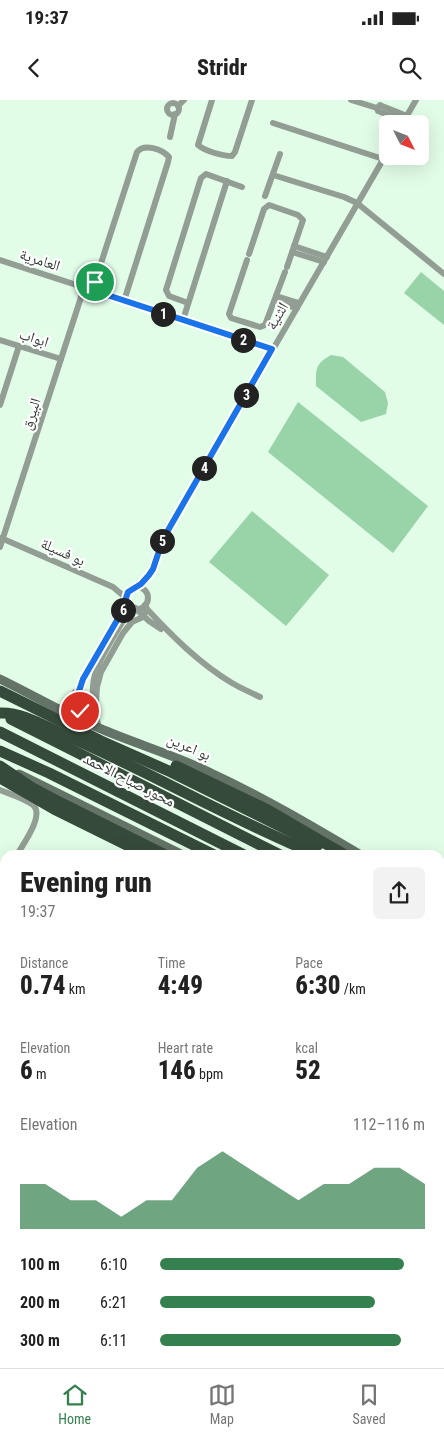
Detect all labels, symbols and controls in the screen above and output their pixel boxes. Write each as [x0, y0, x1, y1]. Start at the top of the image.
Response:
text: 19:37 [25, 6, 69, 29]
icon: back [20, 54, 48, 82]
icon: search [396, 54, 424, 82]
text: Stridr [197, 55, 247, 80]
north arrow [379, 115, 429, 165]
map controls [379, 115, 429, 165]
street label: العامرية [17, 245, 63, 275]
pin [74, 261, 116, 303]
icon: arrive [81, 268, 109, 296]
street label: الثنية [262, 299, 292, 333]
pin: 1 [150, 302, 176, 326]
text: 1 [160, 306, 167, 322]
street label: ابواب [17, 325, 51, 351]
pin: 2 [230, 328, 256, 352]
text: 2 [240, 332, 247, 348]
pin: 3 [234, 382, 258, 408]
text: 3 [243, 387, 250, 403]
street label: البيرق [17, 396, 46, 432]
pin: 4 [192, 456, 216, 480]
text: 4 [201, 460, 208, 476]
pin: 5 [150, 528, 174, 554]
text: 5 [159, 533, 166, 549]
street label: بو فسيلة [38, 534, 88, 570]
pin: 6 [110, 598, 136, 622]
text: 6 [120, 602, 127, 618]
pin [59, 690, 101, 732]
icon: check [66, 697, 94, 725]
street label: بو اعرين [164, 730, 214, 765]
street label: محور صباح الاحمد [80, 749, 178, 812]
text: Evening run [20, 866, 152, 899]
button: share [373, 867, 425, 919]
text: 19:37 [20, 902, 55, 921]
text: Distance [20, 955, 68, 971]
text: Time [158, 955, 185, 971]
text: Pace [295, 955, 323, 971]
text: 0.74 [20, 971, 66, 1000]
text: 4:49 [158, 971, 203, 1000]
text: 6:30 [295, 971, 341, 1000]
text: km [66, 981, 86, 997]
text: /km [341, 981, 366, 997]
text: Elevation [20, 1040, 70, 1056]
text: Heart rate [158, 1040, 213, 1056]
text: kcal [295, 1040, 318, 1056]
text: 6 [20, 1056, 33, 1085]
text: 146 [158, 1056, 196, 1085]
text: 52 [295, 1056, 321, 1085]
text: m [33, 1066, 46, 1082]
text: bpm [196, 1066, 223, 1082]
text: Elevation [20, 1115, 78, 1134]
text: 112–116 m [353, 1115, 425, 1134]
text: 100 m [20, 1255, 60, 1274]
text: 6:10 [100, 1255, 127, 1274]
text: 200 m [20, 1293, 60, 1312]
text: 6:21 [100, 1293, 127, 1312]
text: 300 m [20, 1331, 60, 1350]
text: 6:11 [100, 1331, 127, 1350]
tab: Home [58, 1381, 91, 1427]
tab: Map [208, 1381, 236, 1427]
tab: Saved [352, 1381, 386, 1427]

